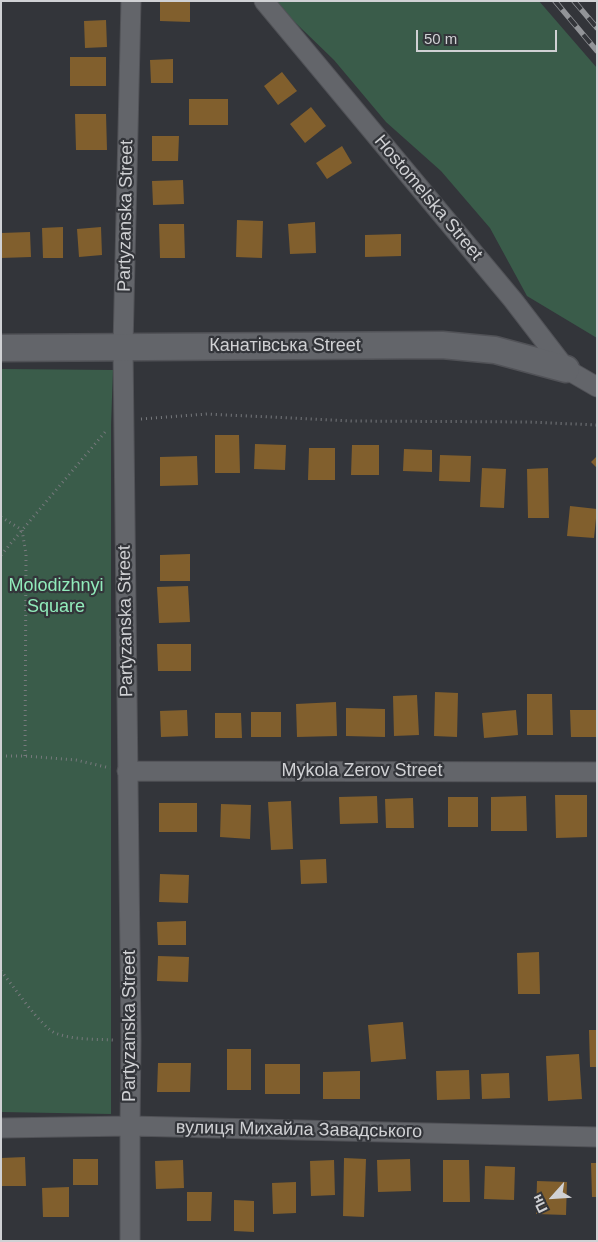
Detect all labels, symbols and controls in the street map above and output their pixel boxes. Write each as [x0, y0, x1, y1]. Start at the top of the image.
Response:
scale bar [418, 20, 559, 52]
text: 50 m [424, 30, 457, 47]
street label: Hostomelska Street [369, 131, 487, 265]
street label: Partyzanska Street [114, 140, 138, 292]
street label: Канатівська Street [209, 335, 361, 357]
street label: Partyzanska Street [114, 545, 138, 697]
park label: Molodіzhnyi Square [8, 575, 104, 618]
street label: Mykola Zerov Street [281, 760, 443, 782]
street label: Partyzanska Street [119, 950, 141, 1102]
street label: вулиця Михайла Завадського [176, 1117, 422, 1143]
north arrow [528, 1172, 578, 1222]
text: Пн [528, 1192, 551, 1215]

